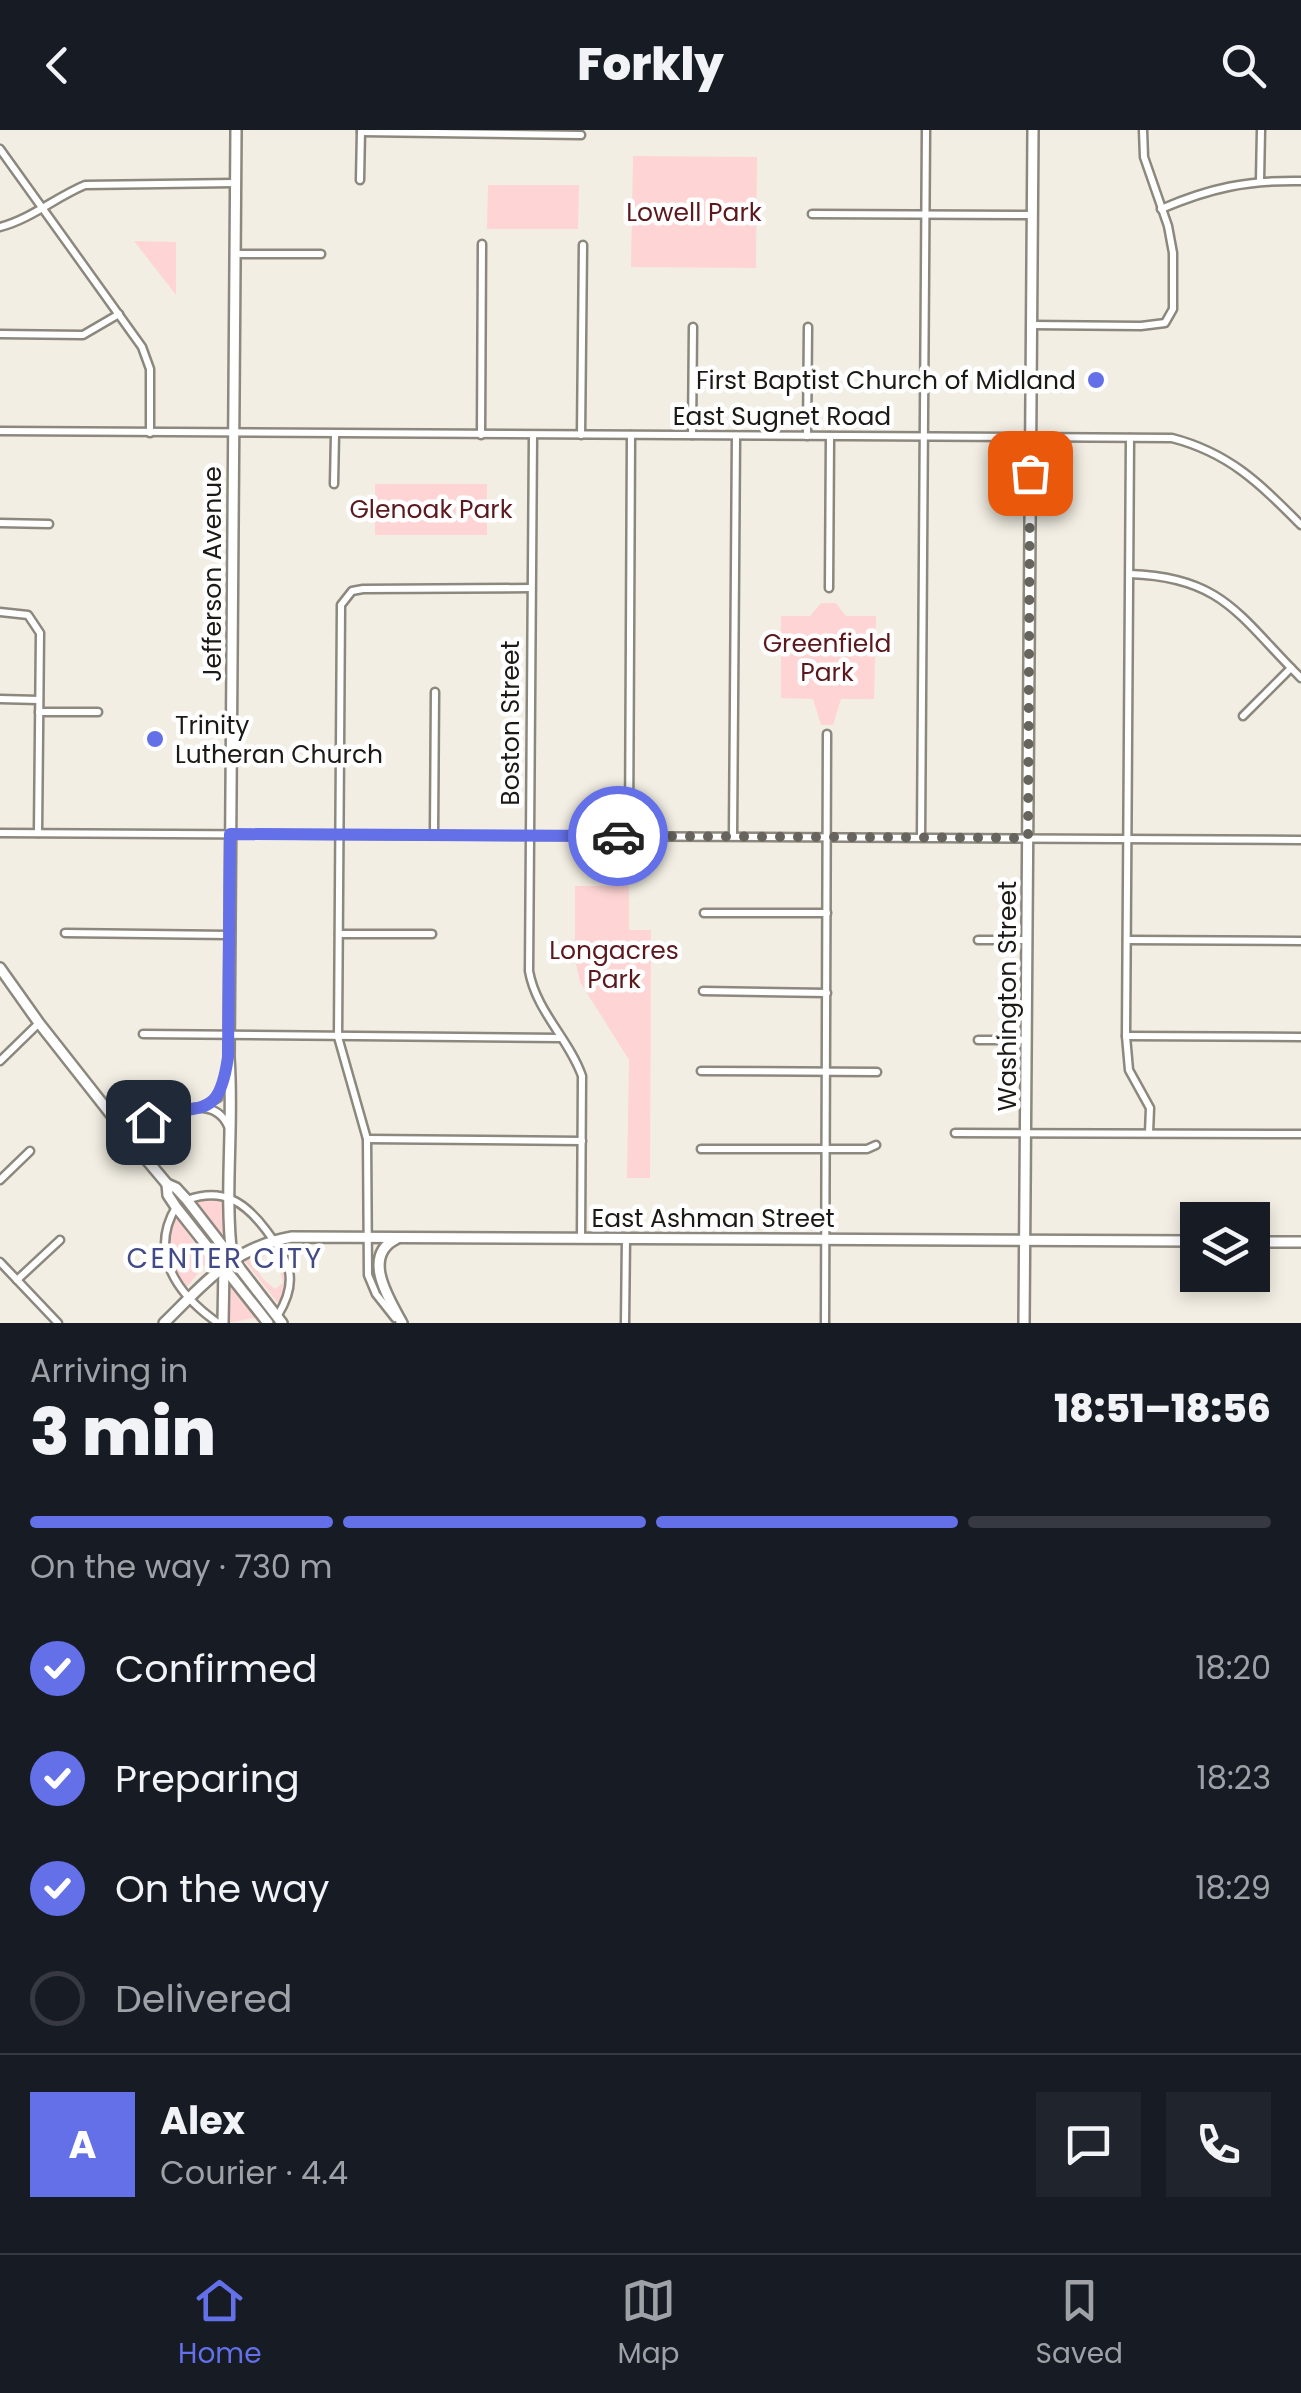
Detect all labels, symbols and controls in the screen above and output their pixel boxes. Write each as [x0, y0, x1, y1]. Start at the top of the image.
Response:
text: Forkly [577, 33, 724, 96]
icon: back [30, 38, 85, 93]
icon: search [1216, 38, 1271, 93]
park label: Lowell Park [626, 195, 762, 230]
place label: First Baptist Church of Midland [696, 363, 1076, 398]
marker: First Baptist Church of Midland [1085, 369, 1107, 391]
street label: East Sugnet Road [673, 399, 891, 434]
pin [988, 431, 1073, 516]
icon: bag [1003, 446, 1058, 501]
street label: Jefferson Avenue [195, 466, 230, 682]
park label: Glenoak Park [349, 492, 513, 527]
park label: Greenfield Park [763, 626, 891, 690]
street label: Boston Street [493, 640, 528, 806]
place label: Trinity Lutheran Church [175, 708, 383, 772]
marker: Trinity Lutheran Church [144, 728, 166, 750]
courier [568, 786, 668, 886]
icon: car [591, 809, 646, 864]
street label: Washington Street [990, 881, 1025, 1111]
park label: Longacres Park [549, 933, 679, 997]
pin [106, 1080, 191, 1165]
icon: home [121, 1095, 176, 1150]
street label: East Ashman Street [592, 1201, 834, 1236]
map controls [1180, 1202, 1270, 1292]
button: layers [1180, 1202, 1270, 1292]
district label: CENTER CITY [126, 1239, 324, 1278]
text: Arriving in [30, 1348, 188, 1393]
text: 18:51–18:56 [1054, 1382, 1271, 1435]
text: 3 min [30, 1387, 216, 1478]
text: On the way · 730 m [30, 1544, 332, 1589]
icon: check [30, 1641, 85, 1696]
text: Confirmed [115, 1642, 317, 1695]
text: 18:20 [1195, 1645, 1271, 1690]
icon: check [30, 1751, 85, 1806]
text: Preparing [115, 1752, 300, 1805]
text: 18:23 [1197, 1755, 1271, 1800]
icon: check [30, 1861, 85, 1916]
text: On the way [115, 1862, 329, 1915]
text: 18:29 [1195, 1865, 1271, 1910]
text: Delivered [115, 1972, 292, 2025]
button: chat [1036, 2092, 1141, 2197]
button: phone [1166, 2092, 1271, 2197]
text: Alex [160, 2094, 245, 2147]
text: A [68, 2118, 97, 2171]
text: Courier · 4.4 [160, 2150, 348, 2195]
tab: Home [178, 2273, 262, 2375]
tab: Map [618, 2273, 680, 2375]
tab: Saved [1036, 2273, 1123, 2375]

